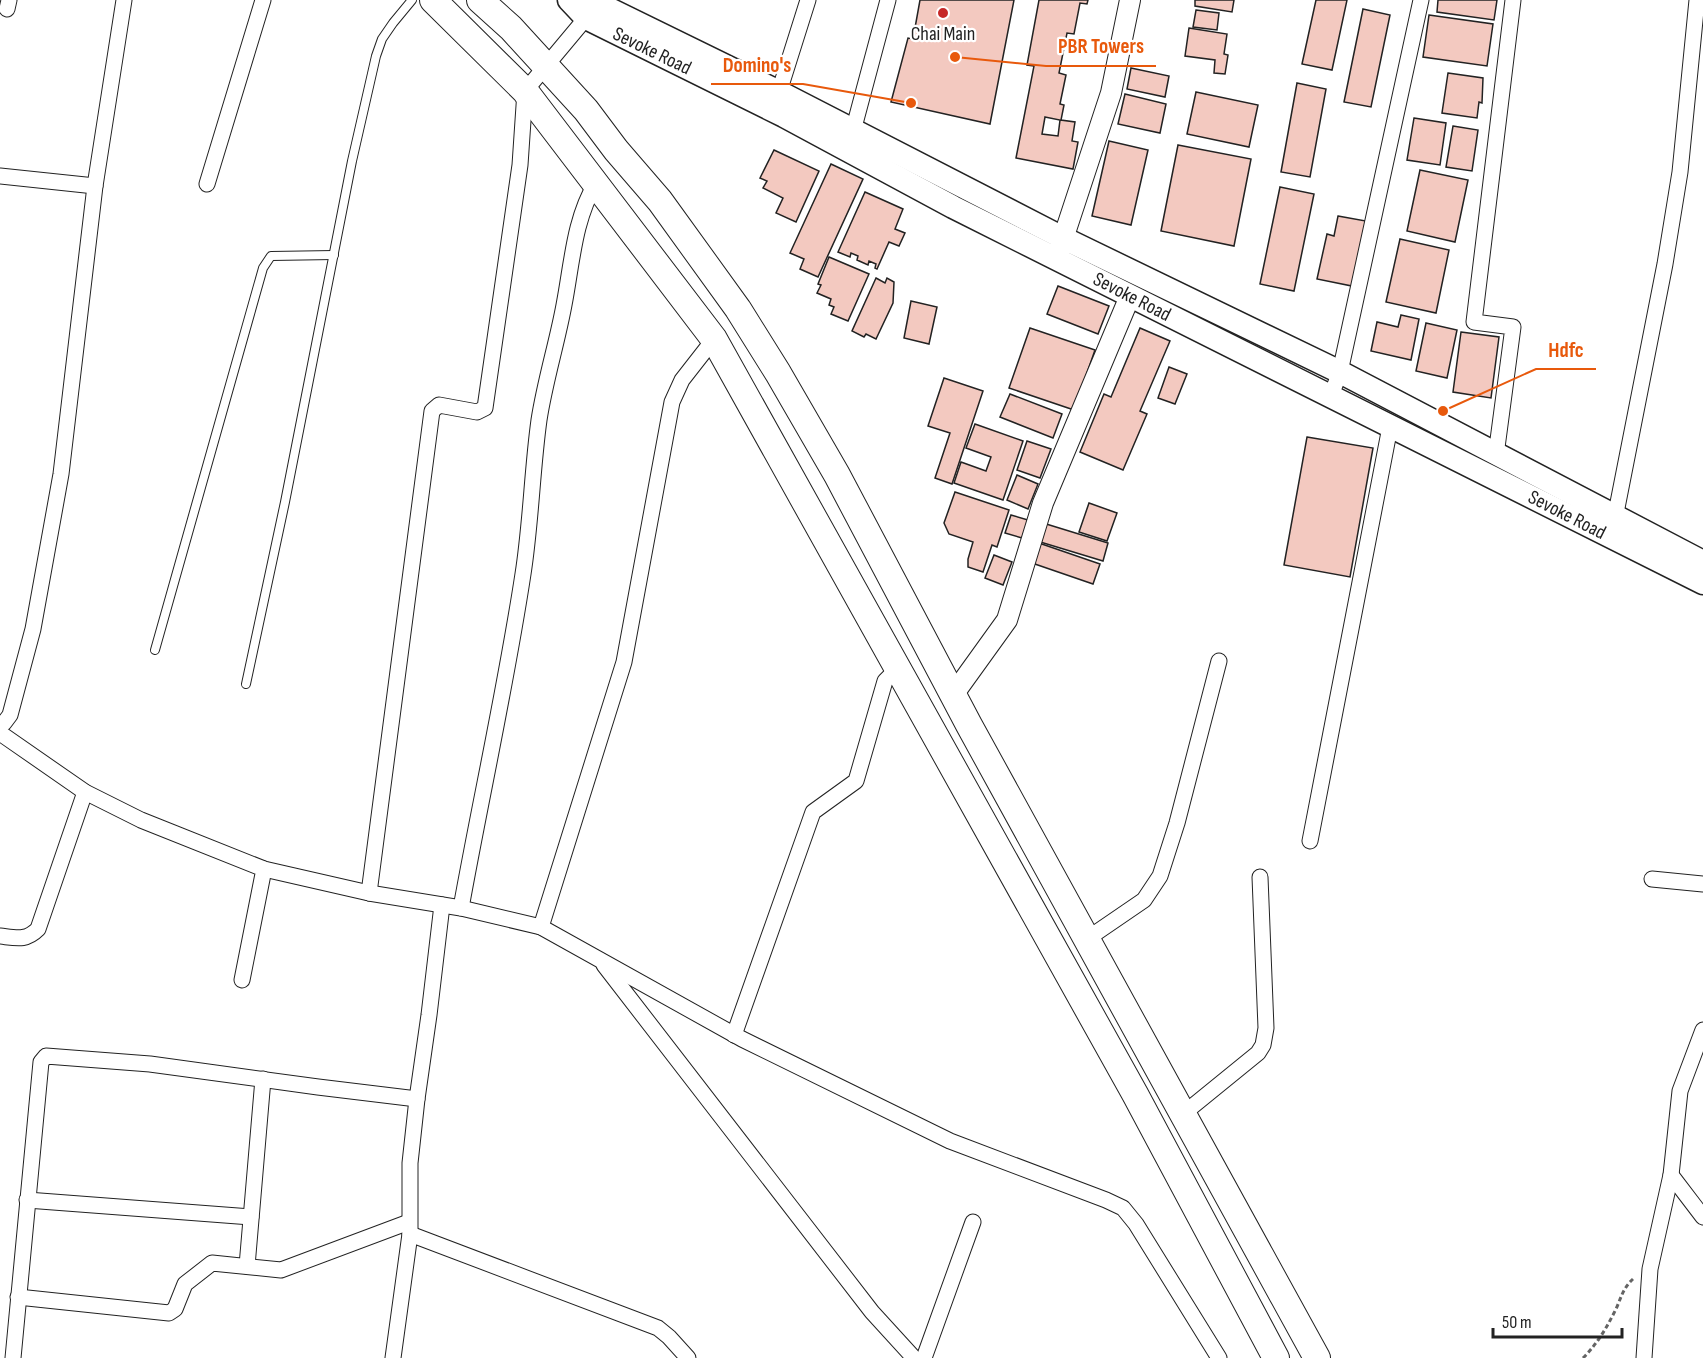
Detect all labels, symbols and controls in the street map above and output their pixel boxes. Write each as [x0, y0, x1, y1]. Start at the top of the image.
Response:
marker: Chai Main [936, 6, 950, 20]
street label: Sevoke Road [609, 22, 695, 80]
place label: Chai Main [911, 22, 975, 46]
callout: PBR Towers [1046, 27, 1156, 66]
text: PBR Towers [1058, 34, 1144, 59]
callout: Domino's [711, 45, 803, 84]
text: Domino's [723, 53, 791, 78]
street label: Sevoke Road [1089, 267, 1175, 327]
callout: Hdfc [1536, 330, 1596, 369]
text: Hdfc [1548, 338, 1584, 363]
street label: Sevoke Road [1524, 485, 1610, 545]
scale bar [1493, 1301, 1622, 1339]
text: 50 m [1502, 1312, 1532, 1333]

